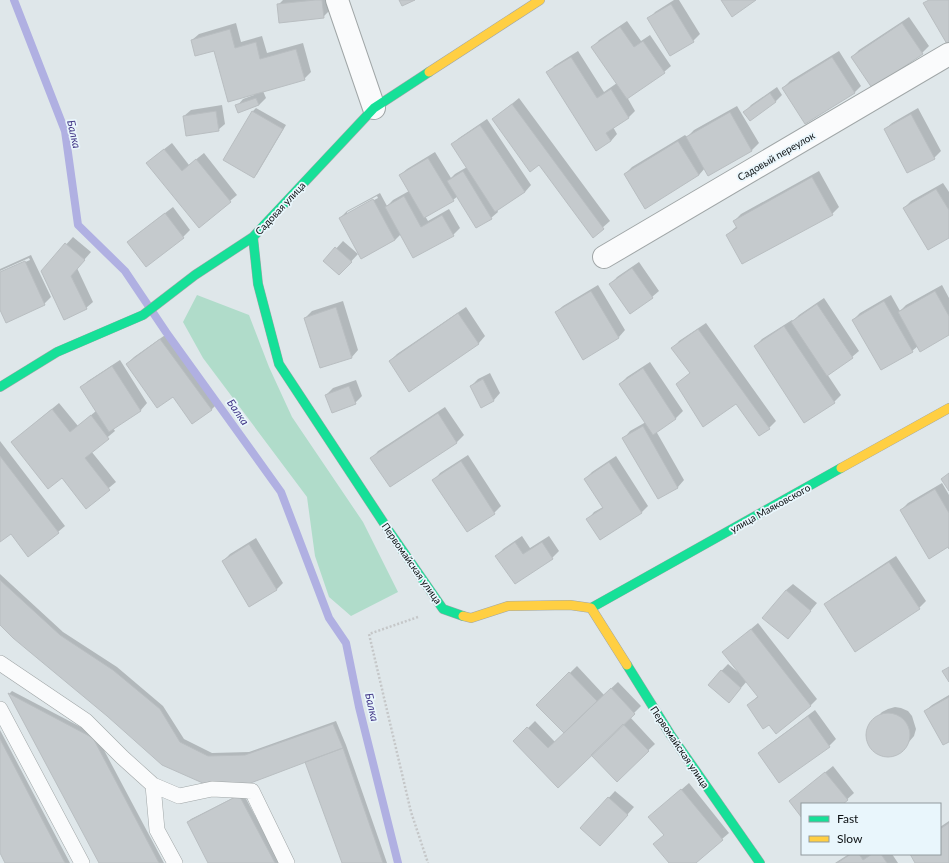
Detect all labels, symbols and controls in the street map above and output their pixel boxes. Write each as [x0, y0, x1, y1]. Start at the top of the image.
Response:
water label: Балка [65, 118, 84, 150]
street label: Садовый переулок [735, 129, 817, 183]
street label: Садовая улица [252, 179, 308, 237]
water label: Балка [225, 396, 252, 427]
street label: улица Маяковского [728, 481, 812, 535]
street label: Первомайская улица [379, 520, 445, 606]
water label: Балка [363, 691, 382, 723]
street label: Первомайская улица [648, 704, 712, 790]
legend [801, 803, 941, 855]
text: Fast [837, 811, 859, 826]
text: Slow [837, 831, 863, 846]

